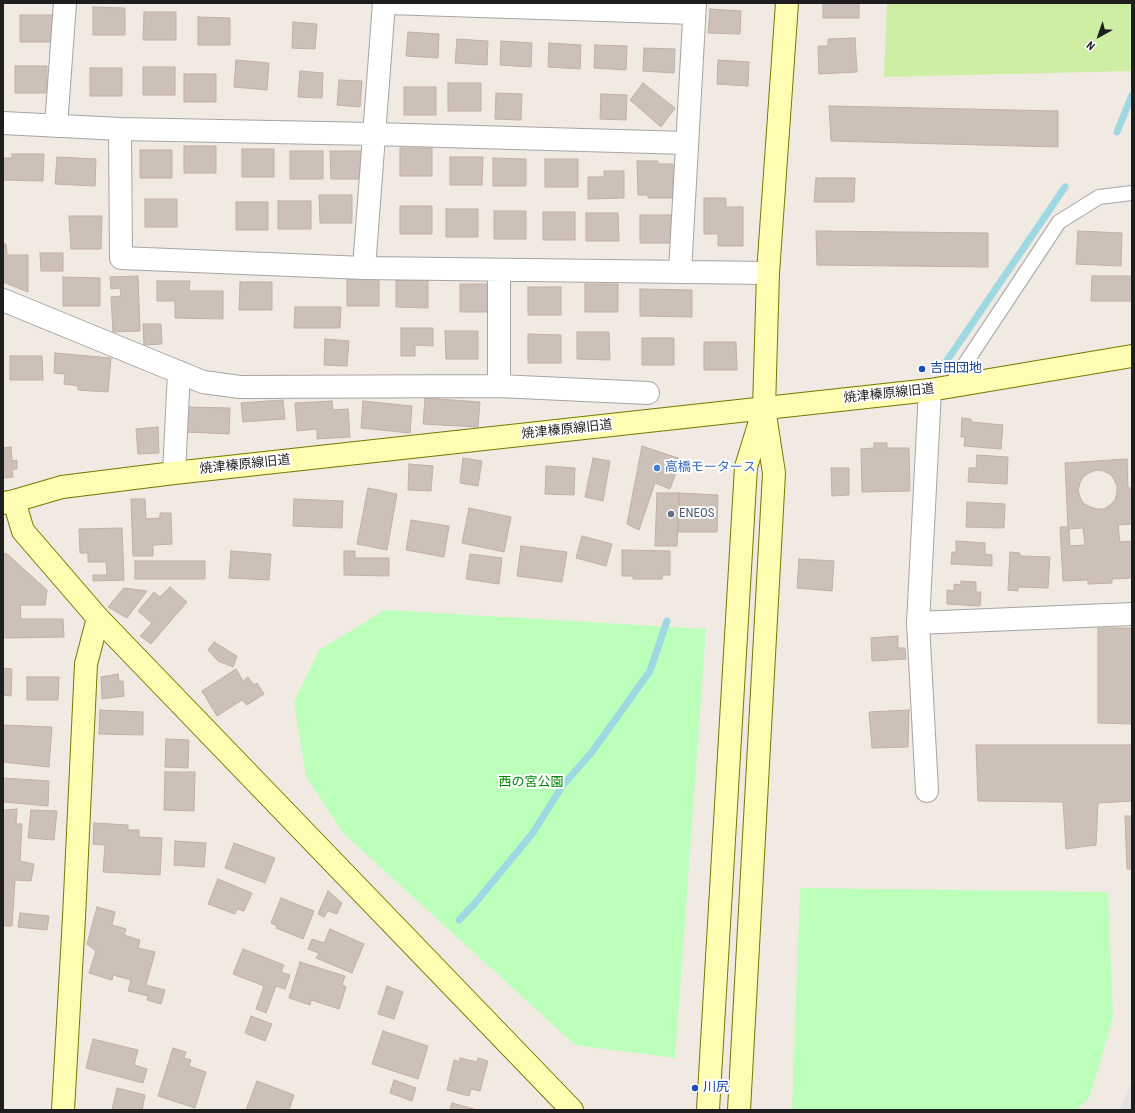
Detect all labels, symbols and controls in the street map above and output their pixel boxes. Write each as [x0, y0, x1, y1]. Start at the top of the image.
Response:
north arrow [1079, 16, 1119, 56]
text: N [1084, 38, 1098, 53]
place label: 吉田団地 [930, 361, 982, 377]
marker: 吉田団地 [917, 364, 927, 374]
street label: 焼津榛原線旧道 [843, 381, 935, 407]
street label: 焼津榛原線旧道 [521, 417, 613, 443]
street label: 焼津榛原線旧道 [199, 452, 291, 478]
place label: 高橋モータース [665, 460, 756, 476]
marker: 高橋モータース [652, 463, 662, 473]
place label: ENEOS [679, 506, 715, 522]
marker: ENEOS [666, 509, 676, 519]
park label: 西の宮公園 [499, 775, 563, 791]
place label: 川尻 [703, 1080, 729, 1096]
marker: 川尻 [690, 1083, 700, 1093]

